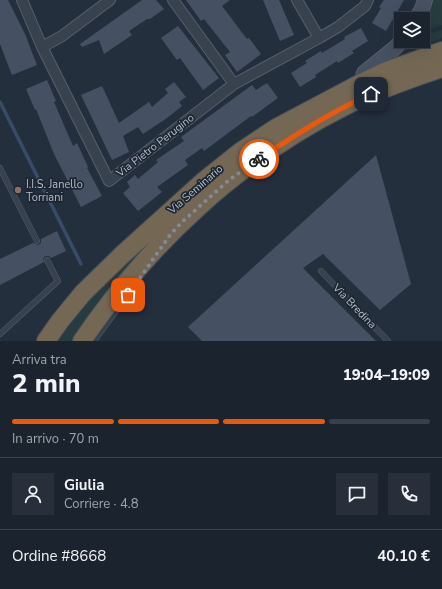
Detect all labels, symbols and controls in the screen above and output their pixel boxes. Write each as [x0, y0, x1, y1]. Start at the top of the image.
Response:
map controls [394, 12, 430, 48]
button: layers [394, 12, 430, 48]
pin [354, 77, 388, 111]
icon: home [360, 83, 382, 105]
street label: Via Pietro Perugino [113, 110, 197, 181]
courier [239, 139, 279, 179]
icon: bike [248, 148, 270, 170]
street label: Via Seminario [164, 161, 226, 218]
place label: I.I.S. Janello Torriani [26, 177, 83, 205]
marker: I.I.S. Janello Torriani [13, 185, 23, 195]
pin [111, 278, 145, 312]
street label: Via Bredina [329, 280, 380, 332]
icon: bag [117, 284, 139, 306]
text: Arriva tra [12, 351, 67, 369]
text: 19:04–19:09 [343, 365, 430, 385]
text: 2 min [12, 366, 80, 401]
text: In arrivo · 70 m [12, 430, 99, 448]
button: person [12, 473, 54, 515]
button: chat [336, 473, 378, 515]
button: phone [388, 473, 430, 515]
text: Giulia [64, 475, 104, 495]
text: Corriere · 4.8 [64, 495, 138, 513]
text: Ordine #8668 [12, 546, 106, 566]
text: 40.10 € [377, 546, 430, 566]

